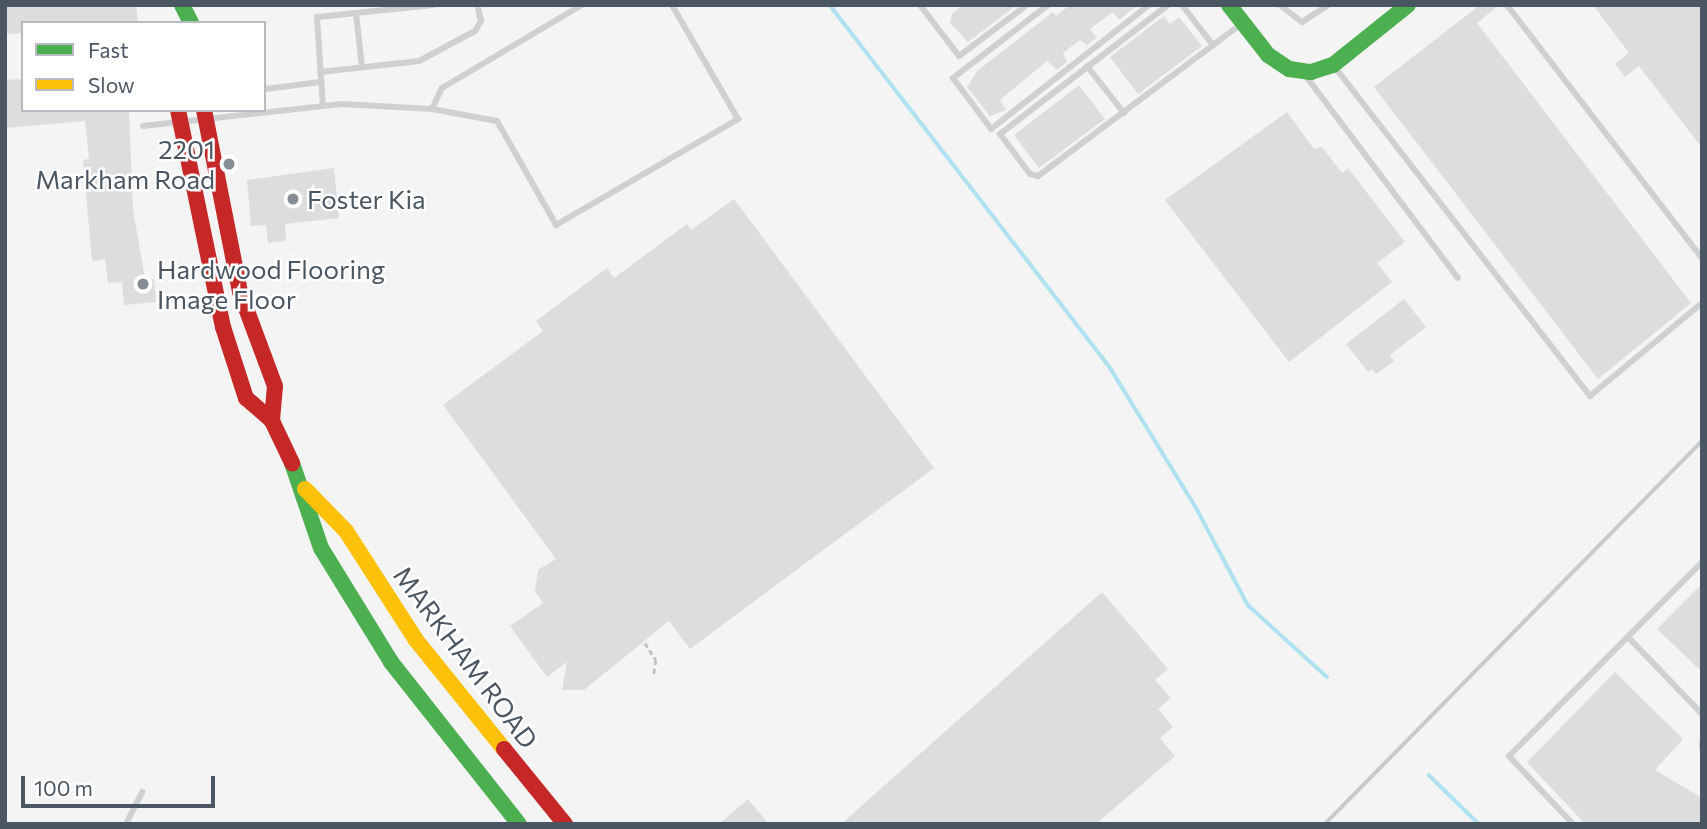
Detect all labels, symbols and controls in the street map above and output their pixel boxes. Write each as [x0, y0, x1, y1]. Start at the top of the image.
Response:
legend [21, 21, 266, 112]
text: Fast [88, 37, 129, 62]
text: Slow [88, 72, 135, 97]
place label: 2201 Markham Road [35, 133, 215, 194]
marker: 2201 Markham Road [221, 156, 237, 172]
place label: Foster Kia [307, 183, 426, 215]
marker: Foster Kia [285, 191, 301, 207]
place label: Hardwood Flooring Image Floor [157, 253, 385, 314]
marker: Hardwood Flooring Image Floor [135, 276, 151, 292]
street label: MARKHAM ROAD [387, 560, 545, 754]
scale bar [24, 762, 219, 806]
text: 100 m [34, 775, 93, 800]

